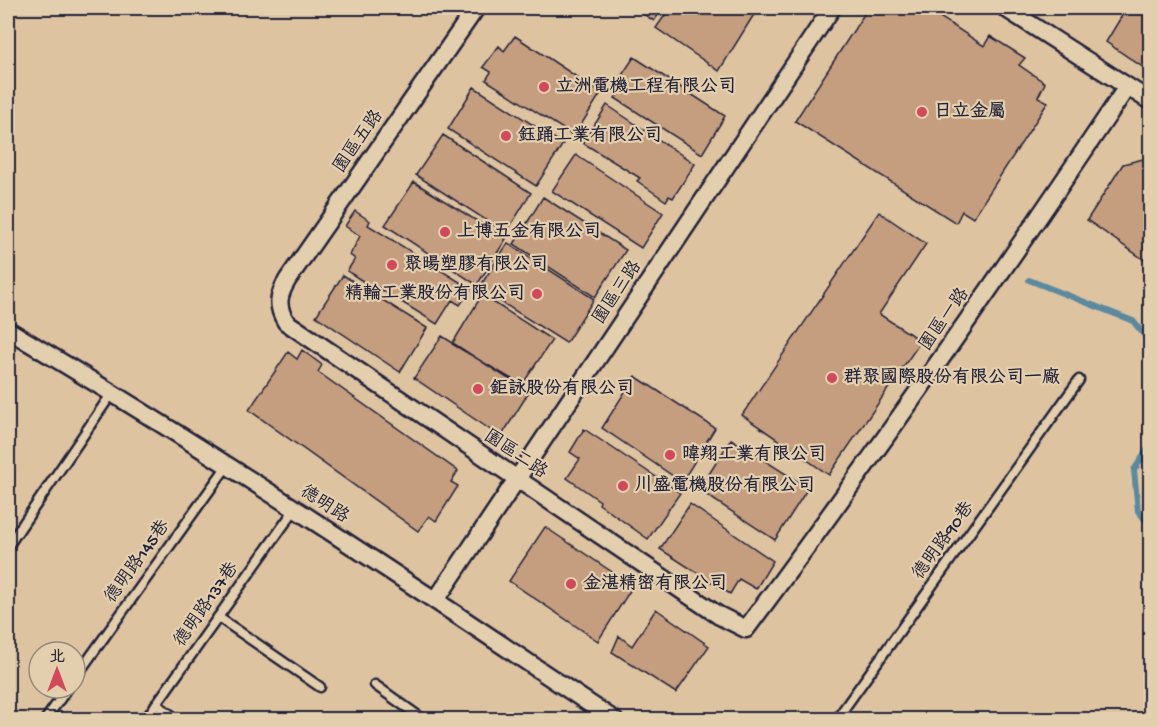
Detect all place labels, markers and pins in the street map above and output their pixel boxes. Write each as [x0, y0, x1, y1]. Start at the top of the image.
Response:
place label: 立洲電機工程有限公司 [556, 76, 736, 98]
marker: 立洲電機工程有限公司 [537, 80, 551, 94]
place label: 日立金屬 [934, 101, 1006, 123]
marker: 日立金屬 [915, 105, 929, 119]
place label: 鈺踊工業有限公司 [518, 125, 662, 147]
marker: 鈺踊工業有限公司 [499, 129, 513, 143]
place label: 上博五金有限公司 [457, 221, 601, 243]
marker: 上博五金有限公司 [438, 225, 452, 239]
place label: 聚暘塑膠有限公司 [404, 254, 548, 276]
marker: 聚暘塑膠有限公司 [385, 258, 399, 272]
place label: 精輪工業股份有限公司 [345, 283, 525, 305]
marker: 精輪工業股份有限公司 [530, 287, 544, 301]
place label: 群聚國際股份有限公司一廠 [844, 367, 1060, 389]
marker: 群聚國際股份有限公司一廠 [825, 371, 839, 385]
place label: 鉅詠股份有限公司 [490, 378, 634, 400]
marker: 鉅詠股份有限公司 [471, 382, 485, 396]
place label: 暐翔工業有限公司 [682, 444, 826, 466]
marker: 暐翔工業有限公司 [663, 448, 677, 462]
place label: 川盛電機股份有限公司 [635, 475, 815, 497]
marker: 川盛電機股份有限公司 [616, 479, 630, 493]
place label: 金湛精密有限公司 [583, 573, 727, 595]
marker: 金湛精密有限公司 [564, 577, 578, 591]

